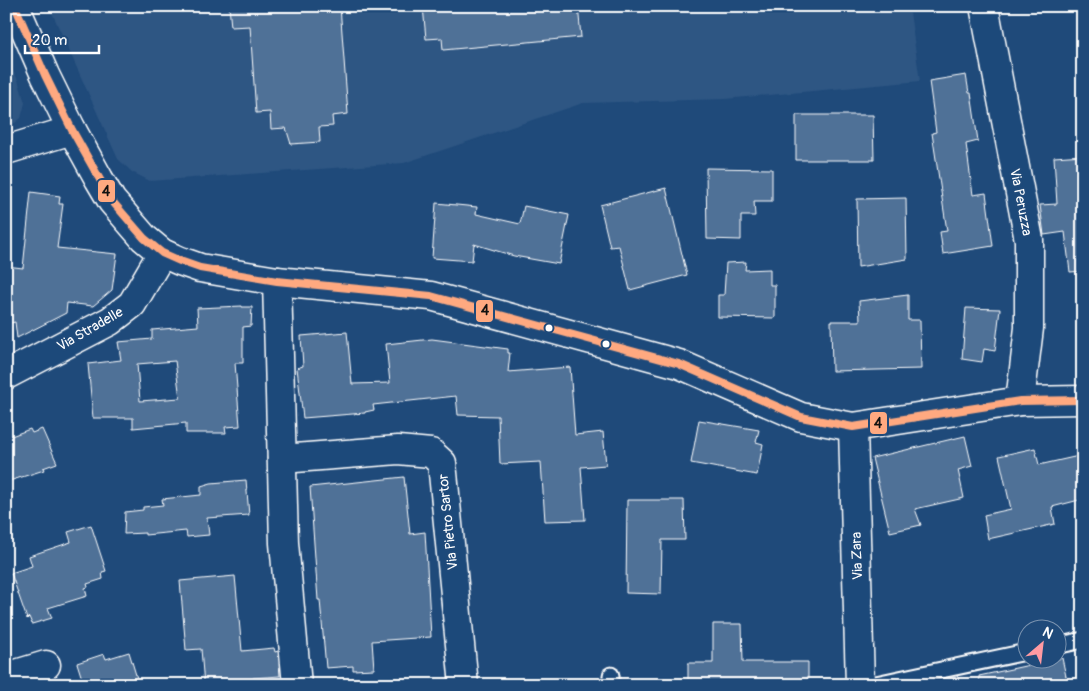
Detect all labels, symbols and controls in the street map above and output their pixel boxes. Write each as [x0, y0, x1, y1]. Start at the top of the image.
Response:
scale bar [25, 22, 99, 54]
text: 20 m [32, 31, 67, 50]
street label: Via Peruzza [1006, 167, 1036, 237]
line badge: 4 [97, 179, 116, 203]
text: 4 [102, 183, 111, 200]
line badge: 4 [475, 299, 494, 323]
text: 4 [481, 302, 490, 319]
street label: Via Stradelle [54, 303, 126, 355]
unlabelled marker [544, 323, 554, 333]
unlabelled marker [601, 339, 611, 349]
line badge: 4 [869, 411, 888, 435]
text: 4 [874, 415, 883, 432]
street label: Via Pietro Sartor [435, 473, 461, 571]
street label: Via Zara [848, 532, 866, 580]
north arrow [1016, 618, 1066, 668]
text: N [1040, 623, 1056, 643]

